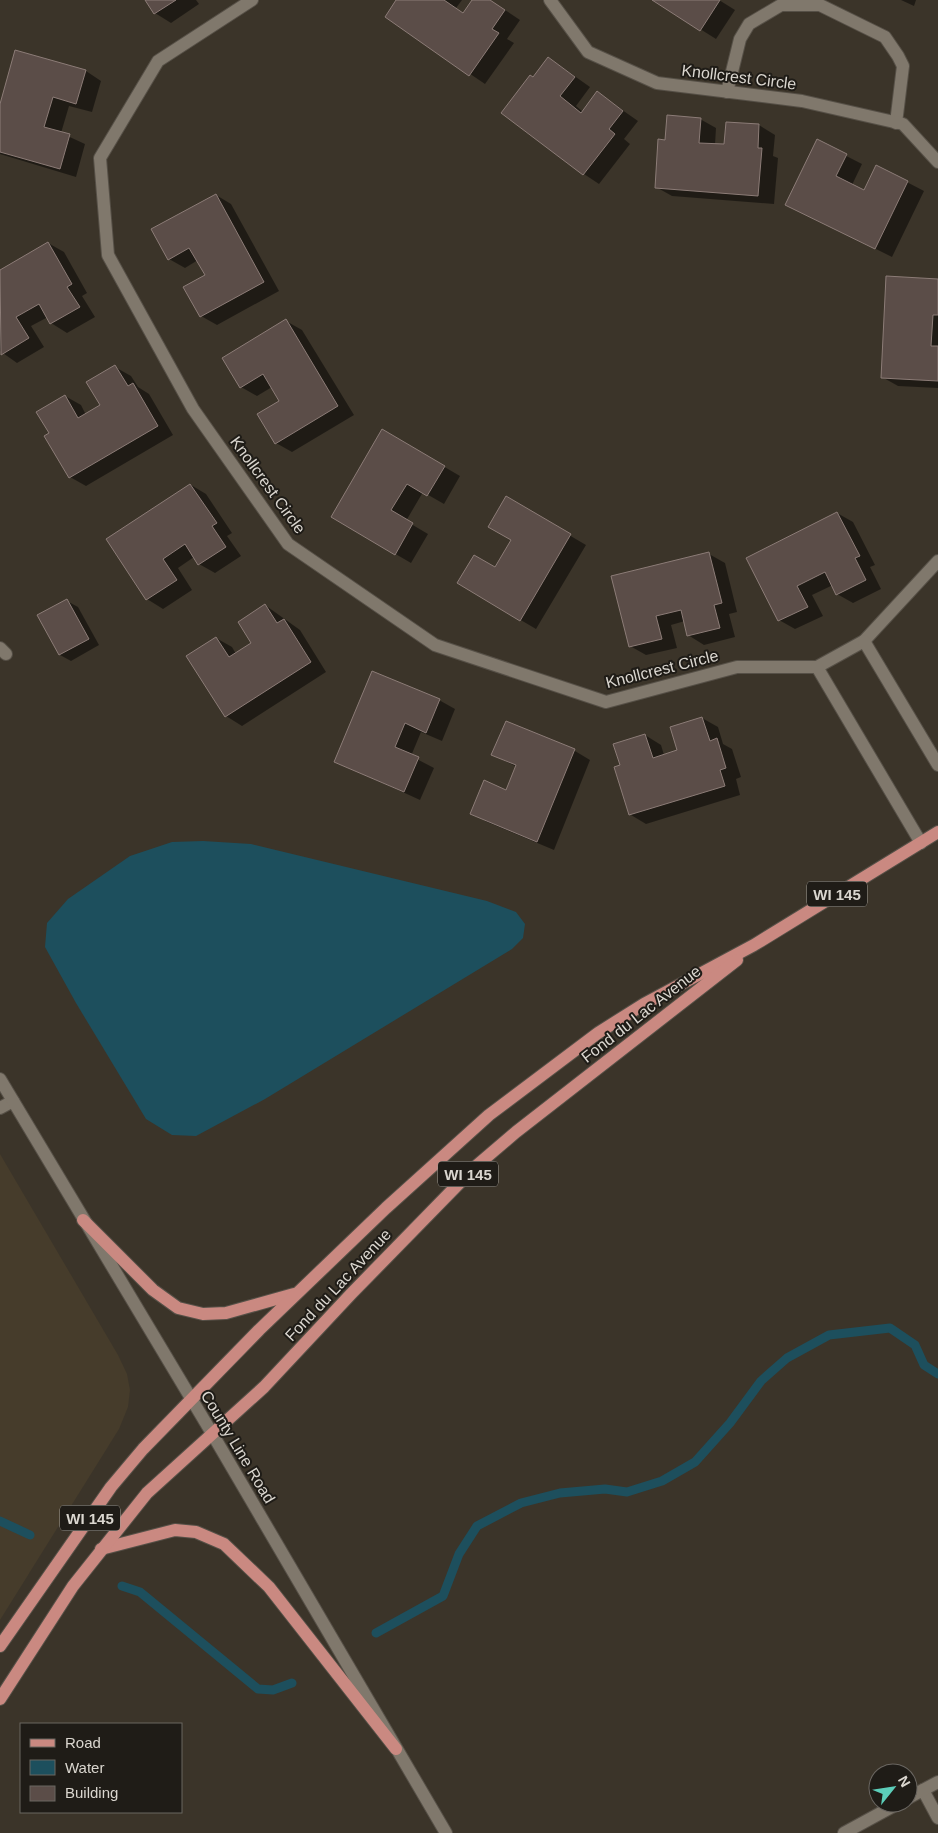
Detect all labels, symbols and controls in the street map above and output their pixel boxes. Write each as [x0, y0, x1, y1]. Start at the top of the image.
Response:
street label: Knollcrest Circle [681, 62, 797, 92]
street label: Knollcrest Circle [227, 433, 309, 537]
street label: Knollcrest Circle [604, 647, 720, 691]
road number: WI 145 [807, 882, 867, 906]
street label: Fond du Lac Avenue [578, 962, 704, 1066]
road number: WI 145 [438, 1162, 498, 1186]
street label: Fond du Lac Avenue [282, 1226, 394, 1344]
street label: County Line Road [198, 1388, 278, 1506]
road number: WI 145 [60, 1506, 120, 1530]
legend [20, 1723, 182, 1813]
text: Road [65, 1734, 101, 1751]
text: Water [65, 1759, 104, 1776]
north arrow [868, 1763, 918, 1813]
text: N [895, 1773, 914, 1790]
text: Building [65, 1784, 118, 1801]

